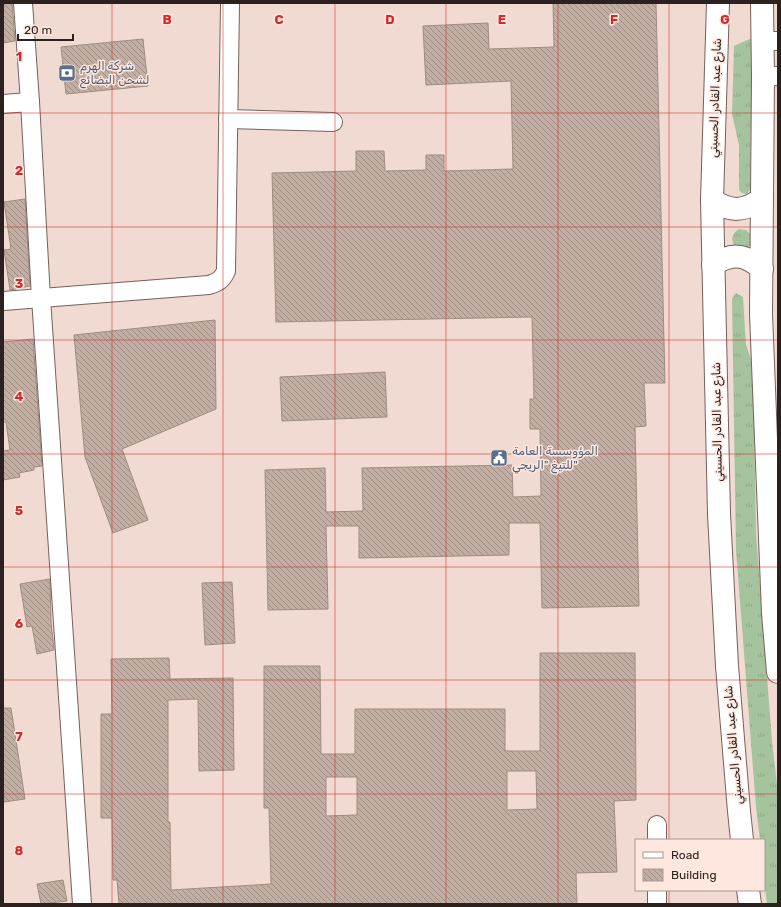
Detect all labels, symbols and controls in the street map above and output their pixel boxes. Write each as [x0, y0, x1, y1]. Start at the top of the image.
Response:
text: B [162, 12, 172, 27]
text: C [274, 12, 284, 27]
text: D [385, 12, 395, 27]
text: E [498, 12, 506, 27]
text: F [610, 12, 618, 27]
text: G [720, 12, 730, 27]
scale bar [18, 16, 73, 42]
text: 20 m [24, 23, 52, 37]
street label: شارع عبد القادر الحسيني [706, 38, 726, 158]
text: 1 [16, 49, 22, 64]
place label: شركة الهرم لشحن البضائع [80, 59, 150, 89]
bank icon: شركة الهرم لشحن البضائع [57, 63, 77, 83]
text: 2 [15, 163, 23, 178]
text: 3 [15, 276, 24, 291]
street label: شارع عبد القادر الحسيني [709, 362, 727, 482]
text: 4 [15, 389, 24, 404]
place label: المؤوسسة العامة للتيغ "الريجي" [512, 444, 598, 474]
public building icon: المؤوسسة العامة للتيغ "الريجي" [489, 448, 509, 468]
text: 5 [15, 503, 23, 518]
text: 6 [15, 616, 24, 631]
street label: شارع عبد القادر الحسيني [721, 684, 747, 805]
text: 7 [15, 729, 23, 744]
legend [635, 839, 765, 891]
text: 8 [15, 843, 24, 858]
text: Road [671, 848, 699, 862]
text: Building [671, 868, 717, 882]

